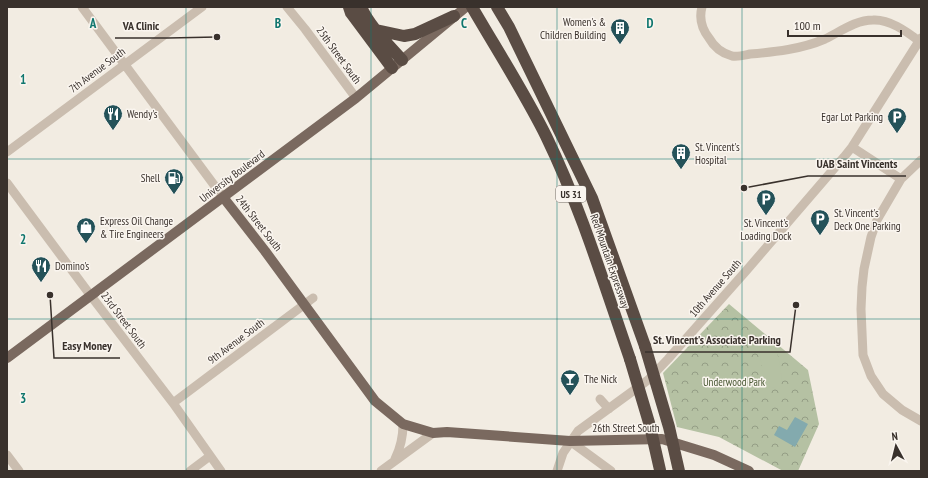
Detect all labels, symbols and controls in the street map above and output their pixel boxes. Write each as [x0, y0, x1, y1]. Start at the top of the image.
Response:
scale bar [788, 12, 901, 38]
callout: VA Clinic [115, 14, 168, 38]
text: A [89, 15, 97, 32]
text: B [275, 15, 281, 32]
text: C [461, 15, 467, 32]
place label: Women's & Children Building [540, 15, 606, 42]
text: D [647, 15, 654, 32]
building icon: Women's & Children Building [609, 17, 631, 45]
text: VA Clinic [122, 18, 160, 33]
text: 100 m [794, 18, 821, 33]
street label: 25th Street South [314, 24, 365, 86]
street label: 7th Avenue South [66, 44, 128, 96]
text: 1 [20, 71, 26, 88]
restaurant icon: Wendy's [102, 103, 124, 131]
parking icon: Egar Lot Parking [886, 106, 908, 134]
place label: Wendy's [127, 107, 158, 121]
place label: Egar Lot Parking [821, 110, 883, 124]
place label: St. Vincent's Hospital [695, 140, 740, 167]
building icon: St. Vincent's Hospital [670, 142, 692, 170]
street label: University Boulevard [197, 147, 268, 205]
callout: UAB Saint Vincents [808, 152, 906, 176]
text: UAB Saint Vincents [817, 156, 897, 171]
fuel station icon: Shell [163, 167, 185, 195]
place label: Shell [141, 171, 160, 185]
road number: US 31 [556, 186, 586, 202]
parking icon: St. Vincent's Loading Dock [755, 188, 777, 216]
street label: 24th Street South [233, 192, 285, 254]
place label: St. Vincent's Deck One Parking [834, 206, 901, 233]
parking icon: St. Vincent's Deck One Parking [809, 208, 831, 236]
street label: Red Mountain Expressway [587, 212, 633, 311]
place label: Express Oil Change & Tire Engineers [100, 214, 174, 241]
shop icon: Express Oil Change & Tire Engineers [75, 216, 97, 244]
place label: St. Vincent's Loading Dock [740, 216, 792, 243]
text: 2 [20, 231, 26, 248]
restaurant icon: Domino's [30, 255, 52, 283]
street label: 10th Avenue South [686, 256, 744, 320]
place label: Domino's [55, 259, 90, 273]
street label: 23rd Street South [98, 289, 150, 351]
street label: 9th Avenue South [205, 315, 267, 367]
callout: St. Vincent's Associate Parking [645, 328, 790, 352]
text: St. Vincent's Associate Parking [653, 332, 781, 347]
callout: Easy Money [54, 334, 120, 358]
text: Easy Money [62, 338, 112, 353]
bar icon: The Nick [559, 368, 581, 396]
place label: The Nick [584, 372, 618, 386]
park label: Underwood Park [703, 375, 766, 389]
text: 3 [20, 390, 26, 407]
street label: 26th Street South [592, 421, 660, 435]
north arrow [876, 426, 916, 466]
text: N [891, 429, 899, 443]

